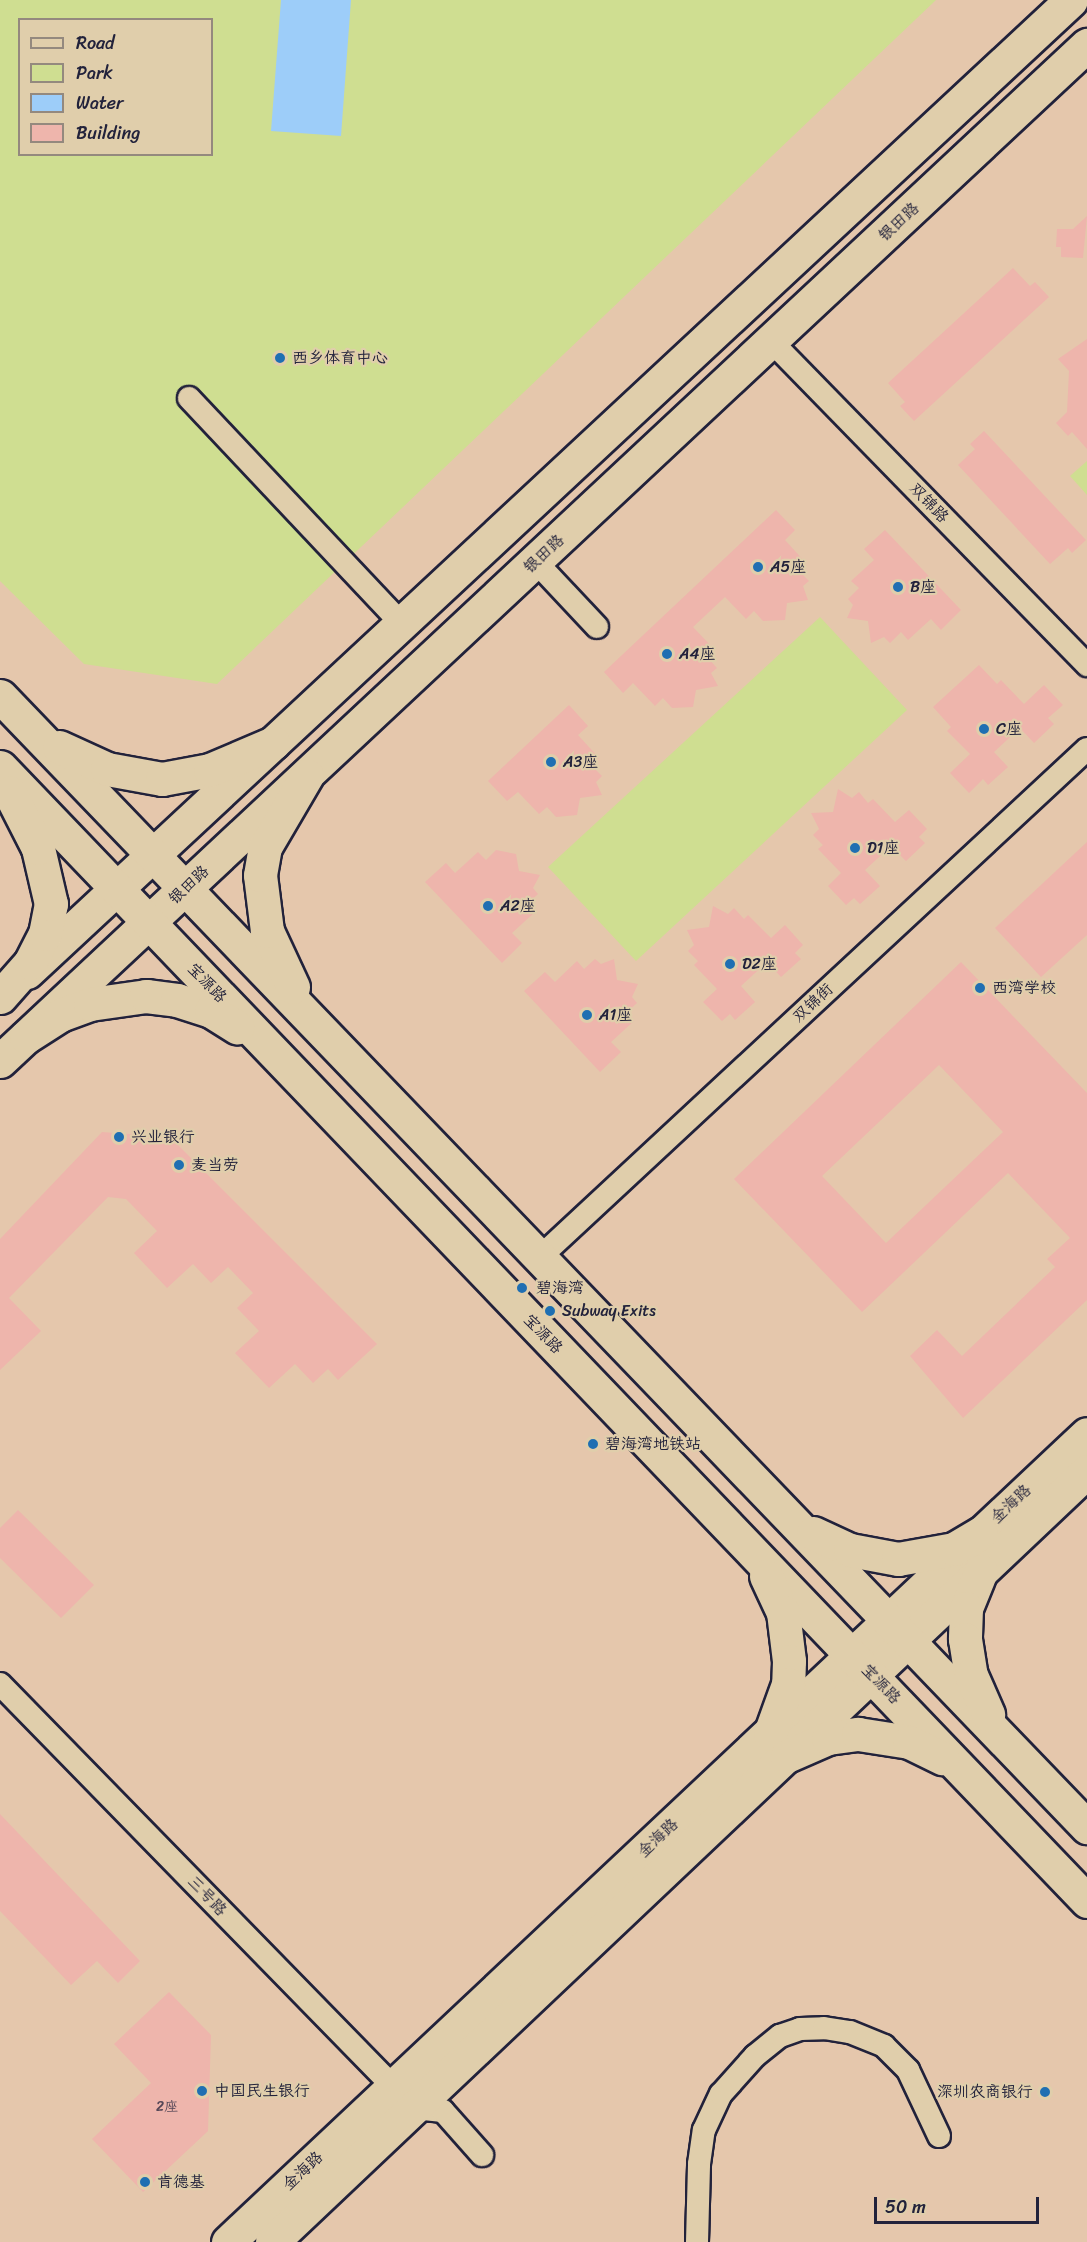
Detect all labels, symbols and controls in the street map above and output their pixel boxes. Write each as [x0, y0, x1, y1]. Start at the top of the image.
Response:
legend [18, 18, 213, 156]
text: Road [76, 27, 115, 59]
text: Park [76, 57, 113, 89]
text: Water [76, 87, 123, 119]
text: Building [76, 117, 140, 149]
street label: 银田路 [875, 199, 923, 245]
place label: 西乡体育中心 [292, 348, 388, 368]
marker: 西乡体育中心 [273, 351, 287, 365]
street label: 双锦路 [905, 479, 953, 527]
street label: 银田路 [520, 531, 568, 577]
place label: A5座 [770, 557, 806, 577]
marker: A5座 [751, 560, 765, 574]
place label: B座 [910, 577, 936, 597]
marker: B座 [891, 580, 905, 594]
place label: A4座 [679, 644, 715, 664]
marker: A4座 [660, 647, 674, 661]
place label: C座 [996, 719, 1022, 739]
marker: C座 [977, 722, 991, 736]
place label: A3座 [563, 752, 598, 772]
marker: A3座 [544, 755, 558, 769]
place label: D1座 [867, 838, 899, 858]
marker: D1座 [848, 841, 862, 855]
street label: 银田路 [165, 862, 213, 908]
place label: A2座 [500, 896, 536, 916]
marker: A2座 [481, 899, 495, 913]
place label: D2座 [742, 954, 777, 974]
marker: D2座 [723, 957, 737, 971]
street label: 宝源路 [183, 959, 231, 1007]
place label: 西湾学校 [992, 978, 1056, 998]
street label: 双锦街 [789, 980, 837, 1026]
marker: 西湾学校 [973, 981, 987, 995]
place label: A1座 [599, 1005, 632, 1025]
marker: A1座 [580, 1008, 594, 1022]
place label: 兴业银行 [131, 1127, 195, 1147]
marker: 兴业银行 [112, 1130, 126, 1144]
place label: 麦当劳 [191, 1155, 239, 1175]
marker: 麦当劳 [172, 1158, 186, 1172]
place label: 碧海湾 [536, 1278, 584, 1298]
marker: 碧海湾 [513, 1279, 531, 1297]
place label: Subway Exits [562, 1301, 656, 1321]
marker: Subway Exits [543, 1304, 557, 1318]
street label: 宝源路 [519, 1310, 567, 1358]
place label: 碧海湾地铁站 [605, 1434, 701, 1454]
marker: 碧海湾地铁站 [586, 1437, 600, 1451]
street label: 金海路 [987, 1481, 1035, 1527]
street label: 宝源路 [857, 1660, 905, 1708]
street label: 金海路 [634, 1815, 682, 1861]
street label: 三号路 [183, 1872, 231, 1920]
place label: 中国民生银行 [214, 2081, 310, 2101]
place label: 深圳农商银行 [937, 2082, 1033, 2102]
marker: 中国民生银行 [195, 2084, 209, 2098]
marker: 深圳农商银行 [1038, 2085, 1052, 2099]
house number: 2座 [156, 2099, 178, 2115]
street label: 金海路 [279, 2148, 327, 2194]
place label: 肯德基 [157, 2172, 205, 2192]
marker: 肯德基 [138, 2175, 152, 2189]
scale bar [877, 2185, 1042, 2223]
text: 50 m [885, 2191, 926, 2223]

